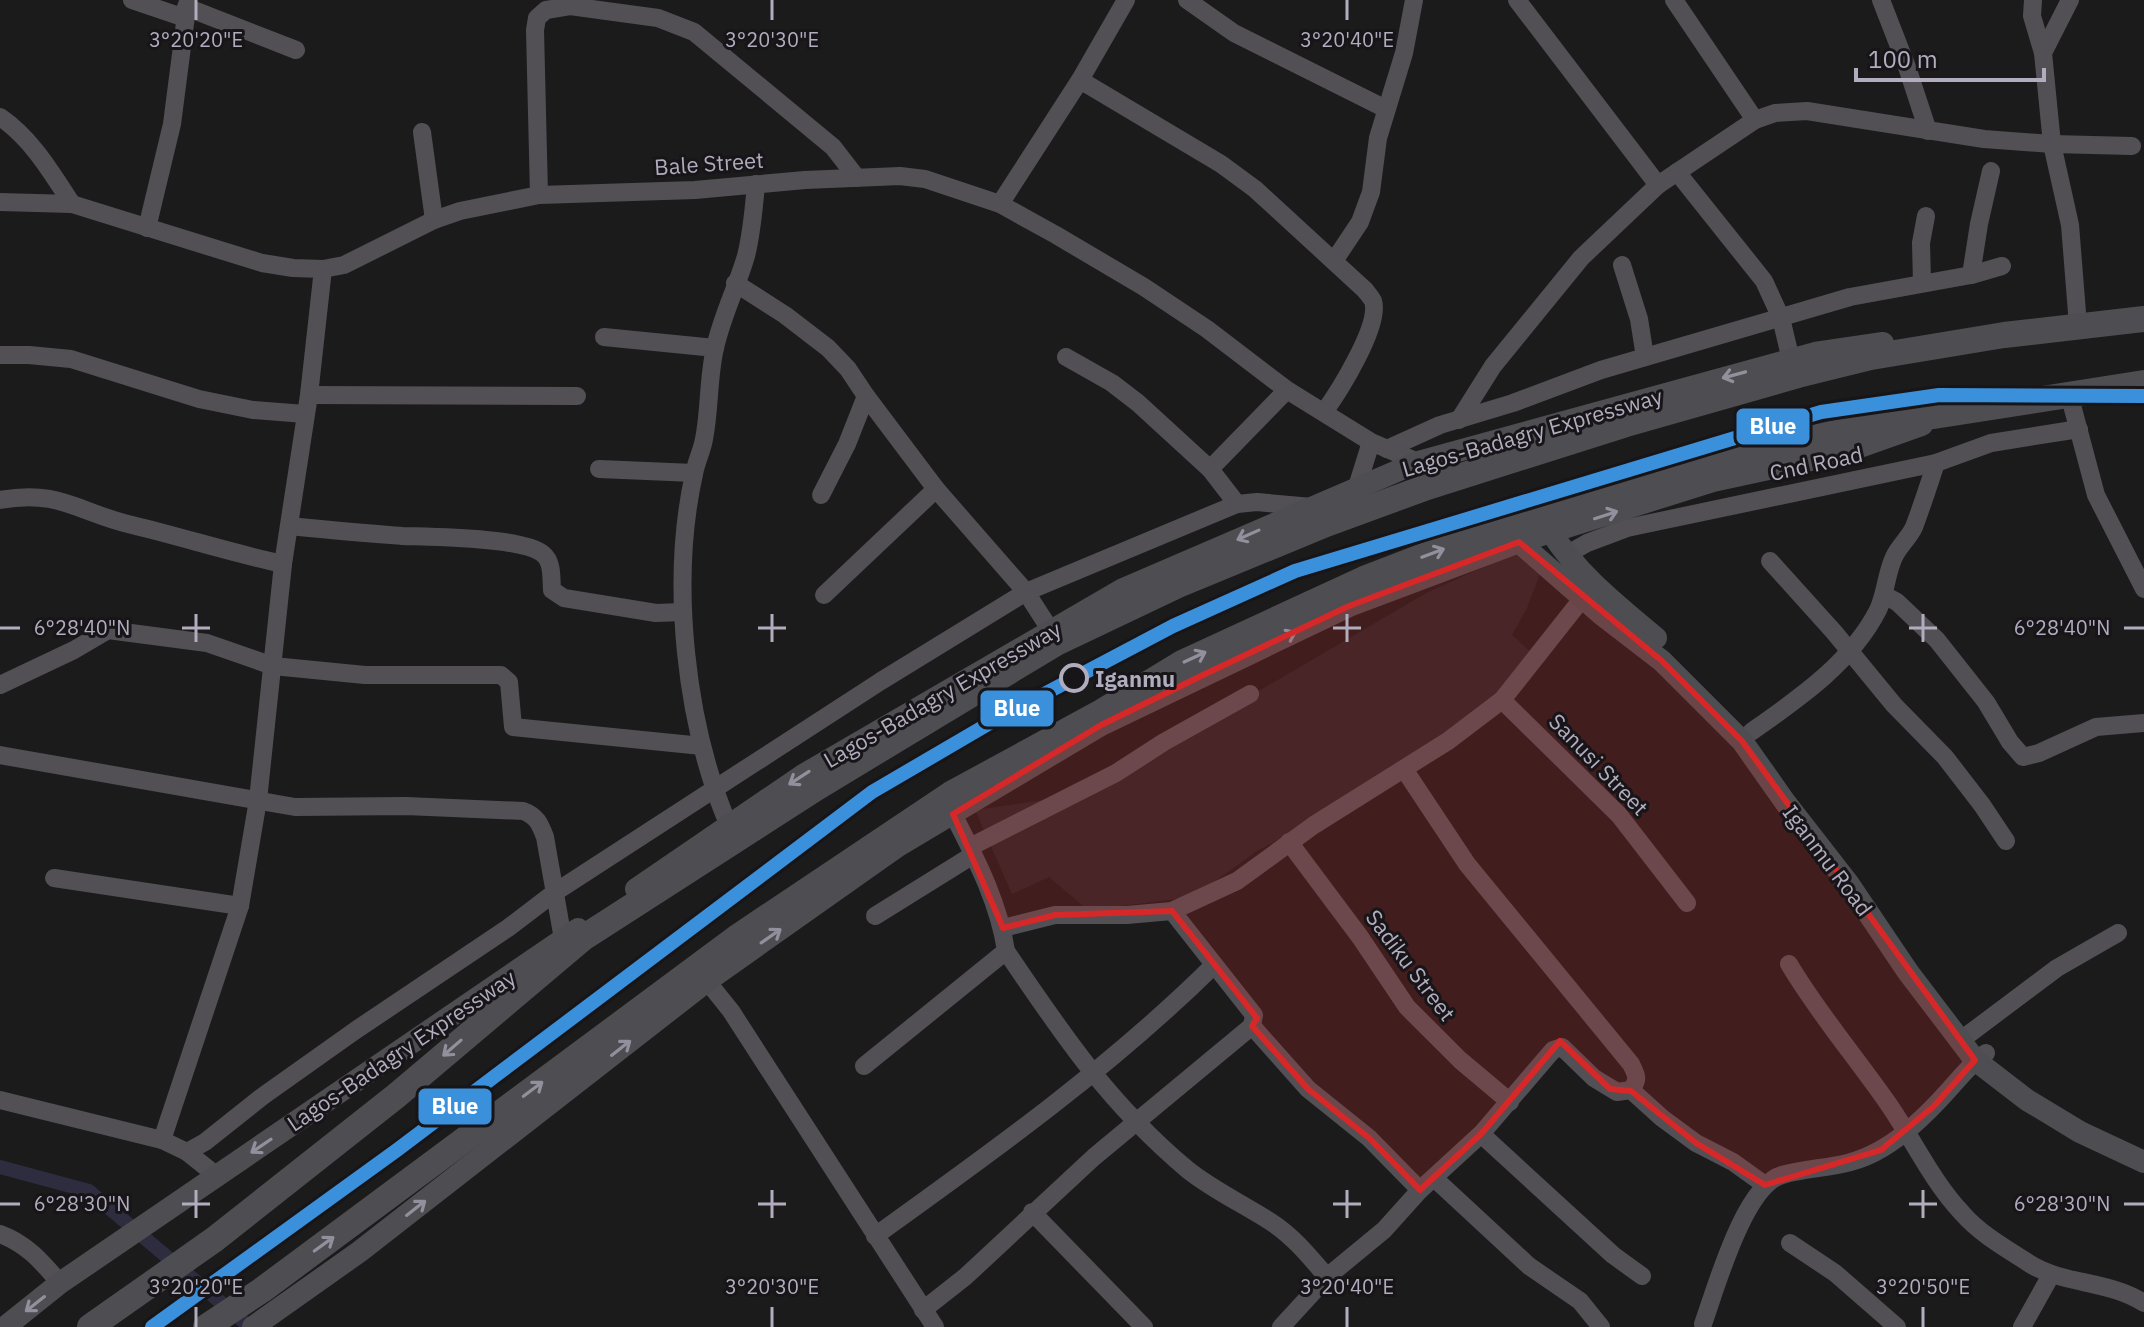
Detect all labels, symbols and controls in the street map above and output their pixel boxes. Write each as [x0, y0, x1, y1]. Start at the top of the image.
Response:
text: 3°20'20"E [149, 26, 243, 53]
text: 3°20'30"E [725, 26, 819, 53]
text: 3°20'40"E [1300, 26, 1394, 53]
scale bar [1856, 32, 2044, 82]
text: 100 m [1868, 43, 1938, 75]
street label: Bale Street [653, 145, 765, 181]
one-way arrow [1721, 369, 1747, 384]
street label: Lagos-Badagry Expressway [1398, 381, 1666, 483]
line badge: Blue [1735, 407, 1811, 446]
text: Blue [1750, 411, 1796, 440]
street label: Cnd Road [1767, 439, 1865, 487]
one-way arrow [1593, 507, 1618, 521]
one-way arrow [1237, 528, 1261, 543]
one-way arrow [1420, 544, 1445, 559]
text: 6°28'40"N [34, 614, 130, 641]
street label: Lagos-Badagry Expressway [818, 614, 1066, 774]
text: 6°28'40"N [2014, 614, 2110, 641]
one-way arrow [1272, 629, 1296, 644]
one-way arrow [1182, 648, 1207, 663]
marker: Iganmu [1060, 664, 1088, 692]
place label: Iganmu [1095, 664, 1175, 693]
line badge: Blue [979, 689, 1055, 728]
text: Blue [994, 693, 1040, 722]
street label: Sanusi Street [1543, 707, 1655, 821]
one-way arrow [788, 771, 811, 787]
street label: Iganmu Road [1777, 799, 1879, 921]
street label: Sadiku Street [1360, 903, 1462, 1027]
one-way arrow [759, 928, 781, 944]
street label: Lagos-Badagry Expressway [281, 963, 521, 1137]
one-way arrow [442, 1039, 462, 1057]
one-way arrow [610, 1039, 631, 1057]
one-way arrow [522, 1081, 544, 1098]
line badge: Blue [417, 1087, 493, 1126]
text: Blue [432, 1091, 478, 1120]
one-way arrow [250, 1138, 272, 1154]
text: 6°28'30"N [34, 1190, 130, 1217]
text: 6°28'30"N [2014, 1190, 2110, 1217]
one-way arrow [405, 1199, 426, 1217]
one-way arrow [313, 1236, 335, 1252]
text: 3°20'20"E [149, 1273, 243, 1300]
text: 3°20'30"E [725, 1273, 819, 1300]
text: 3°20'40"E [1300, 1273, 1394, 1300]
text: 3°20'50"E [1876, 1273, 1970, 1300]
one-way arrow [25, 1296, 46, 1313]

